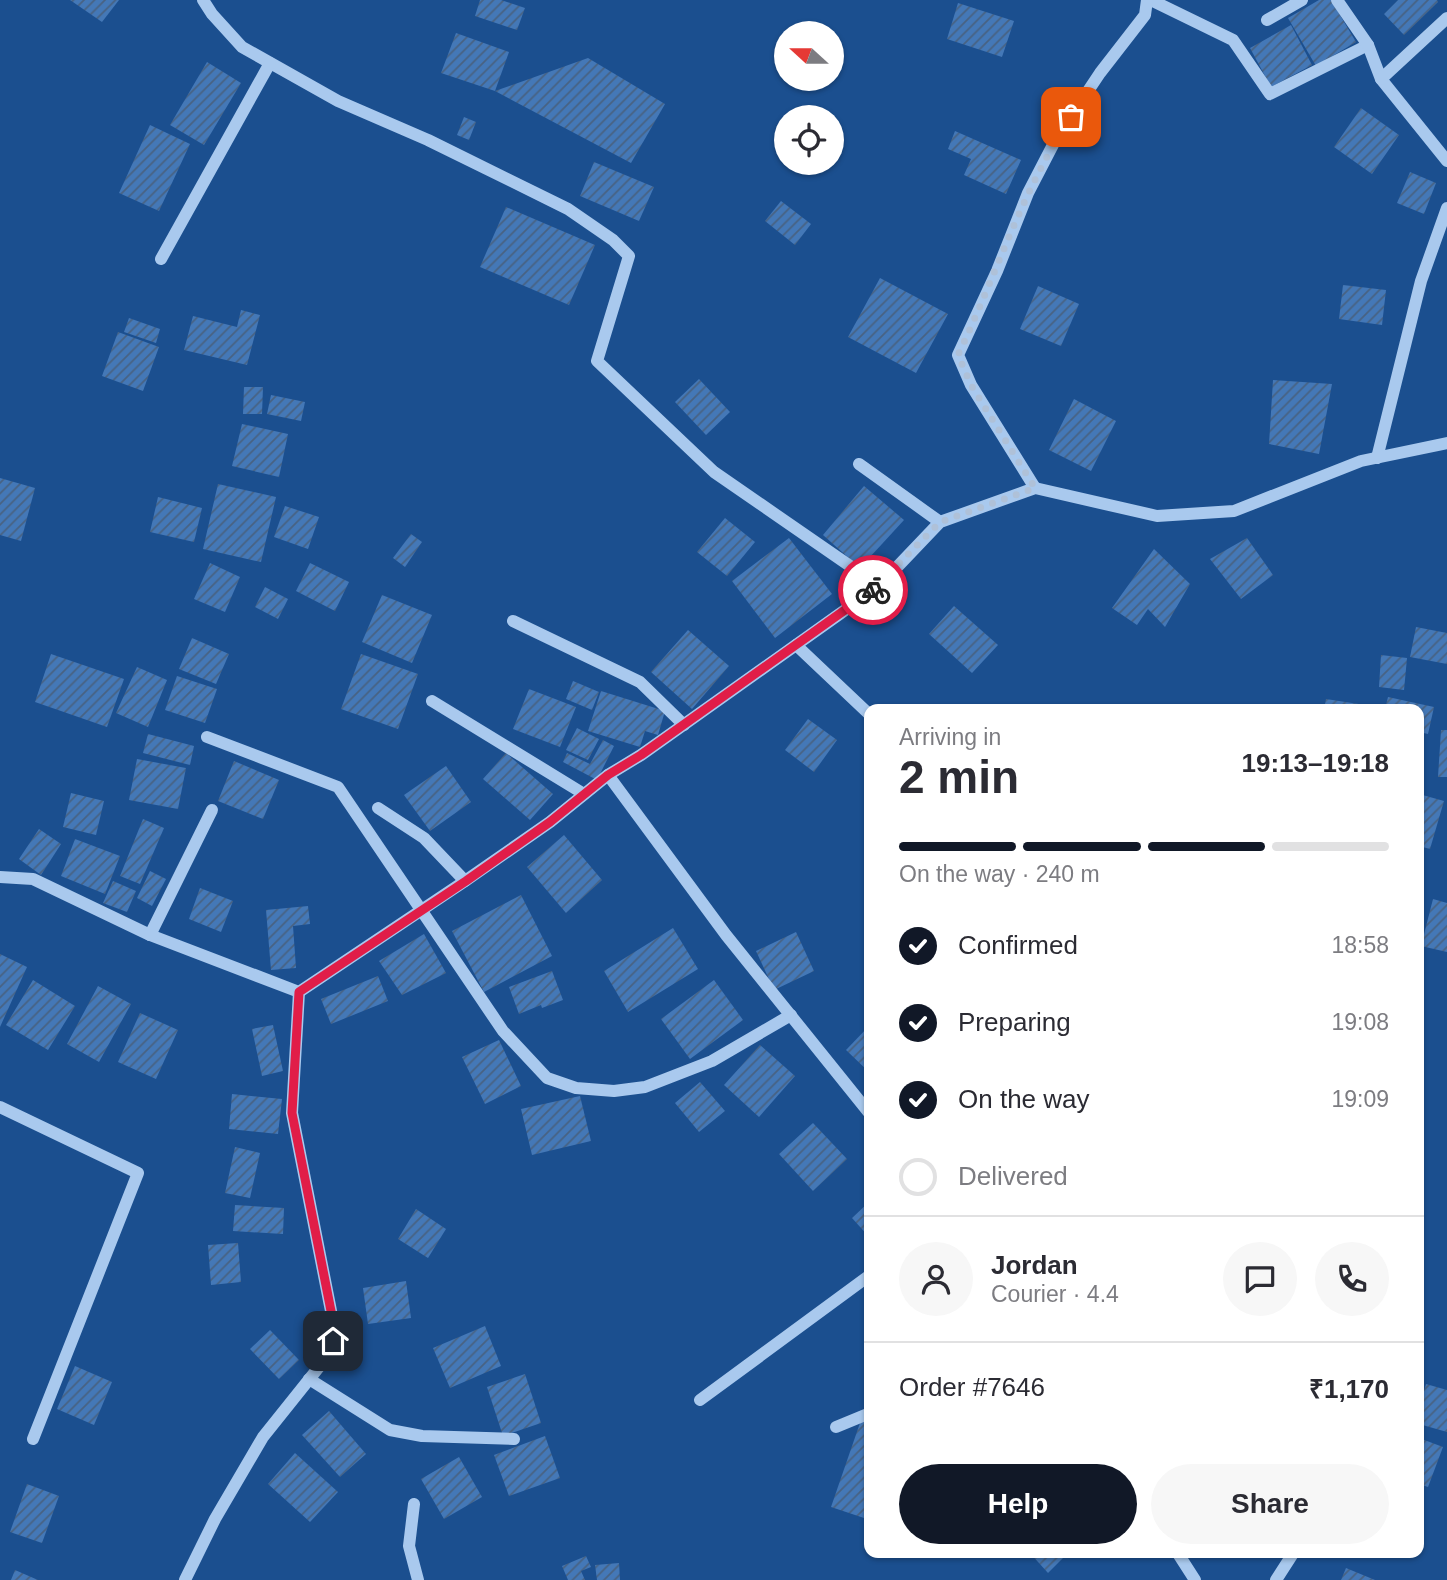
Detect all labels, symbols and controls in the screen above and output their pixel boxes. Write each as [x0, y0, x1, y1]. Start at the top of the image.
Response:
north arrow [774, 21, 844, 91]
map controls [774, 21, 844, 175]
pin [1041, 87, 1101, 147]
icon: bag [1052, 98, 1090, 136]
button: locate [774, 105, 844, 175]
courier [838, 555, 908, 625]
icon: bike [854, 571, 892, 609]
text: Arriving in [899, 724, 1001, 750]
text: 19:13–19:18 [1242, 748, 1389, 778]
text: 2 min [899, 751, 1019, 803]
text: On the way · 240 m [899, 861, 1100, 887]
icon: check [899, 927, 937, 965]
text: Confirmed [958, 930, 1078, 960]
text: 18:58 [1331, 932, 1389, 958]
icon: check [899, 1004, 937, 1042]
text: Preparing [958, 1007, 1071, 1037]
text: 19:08 [1331, 1009, 1389, 1035]
icon: check [899, 1081, 937, 1119]
text: On the way [958, 1084, 1090, 1114]
text: 19:09 [1331, 1086, 1389, 1112]
text: Delivered [958, 1161, 1068, 1191]
button: person [899, 1242, 973, 1316]
button: chat [1223, 1242, 1297, 1316]
button: phone [1315, 1242, 1389, 1316]
text: Jordan [991, 1250, 1078, 1280]
text: Courier · 4.4 [991, 1281, 1119, 1307]
pin [303, 1311, 363, 1371]
icon: home [314, 1322, 352, 1360]
text: Order #7646 [899, 1372, 1045, 1402]
text: ₹1,170 [1309, 1374, 1389, 1404]
button: Help [899, 1464, 1137, 1544]
button: Share [1151, 1464, 1389, 1544]

